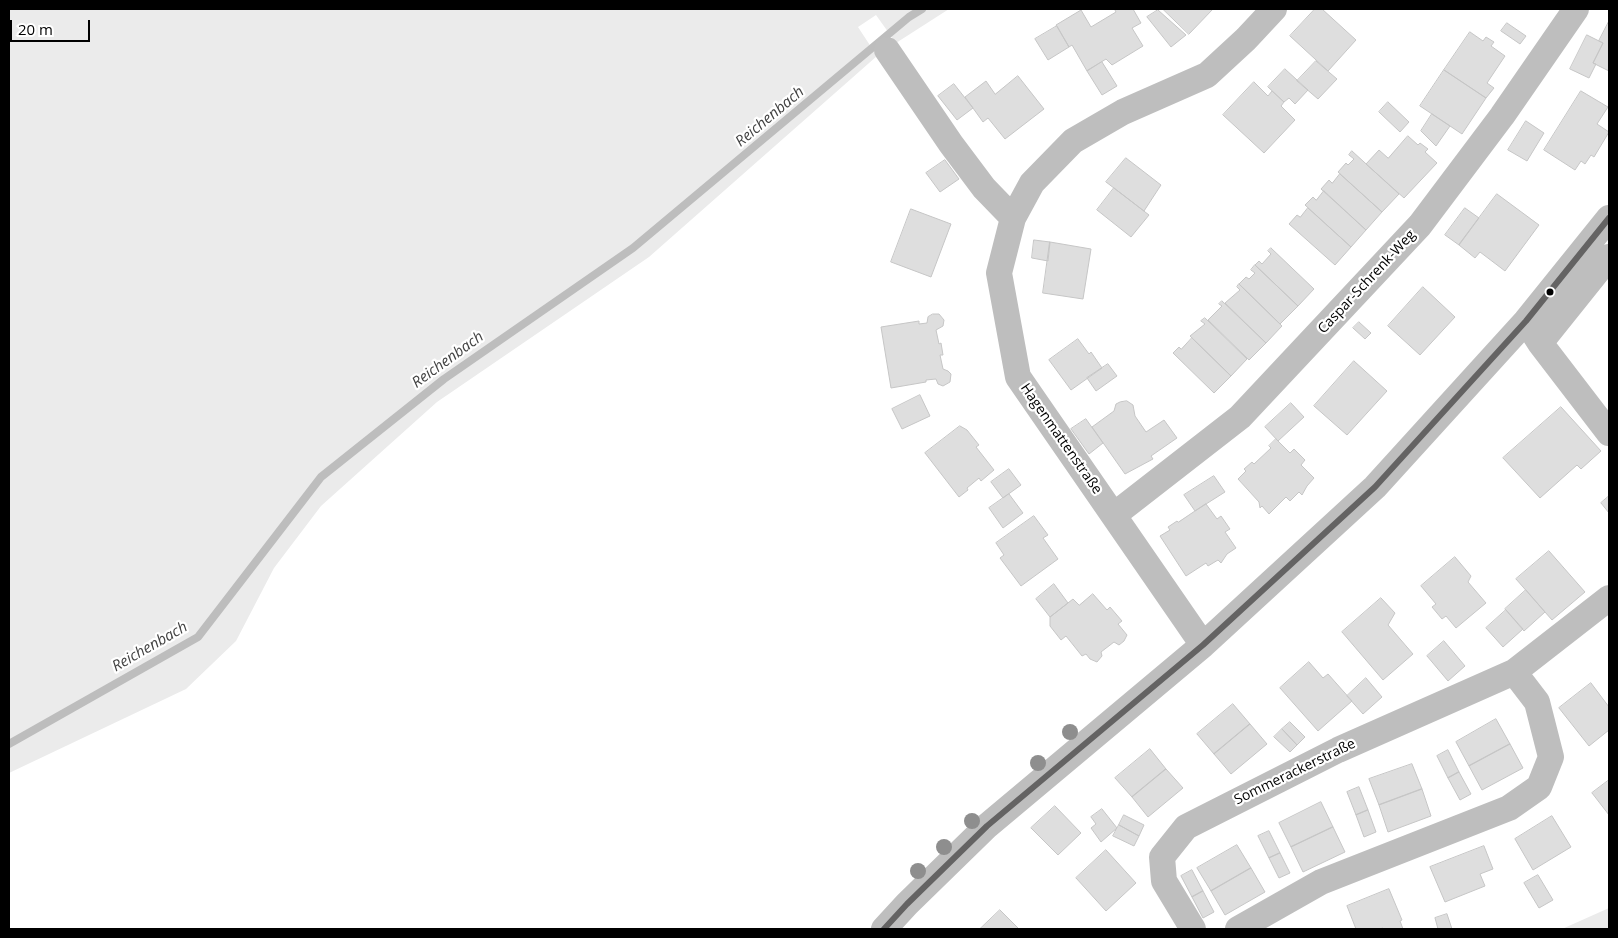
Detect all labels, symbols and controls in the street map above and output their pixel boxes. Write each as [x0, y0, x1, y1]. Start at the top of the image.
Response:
scale bar [12, 10, 92, 42]
text: 20 m [18, 19, 53, 39]
water label: Reichenbach [732, 83, 808, 151]
street label: Caspar-Schrenk-Weg [1315, 227, 1419, 337]
unlabelled marker [1545, 287, 1555, 297]
water label: Reichenbach [409, 328, 487, 392]
street label: Hagenmattenstraße [1017, 381, 1105, 497]
water label: Reichenbach [109, 618, 191, 676]
street label: Sommerackerstraße [1232, 735, 1358, 809]

